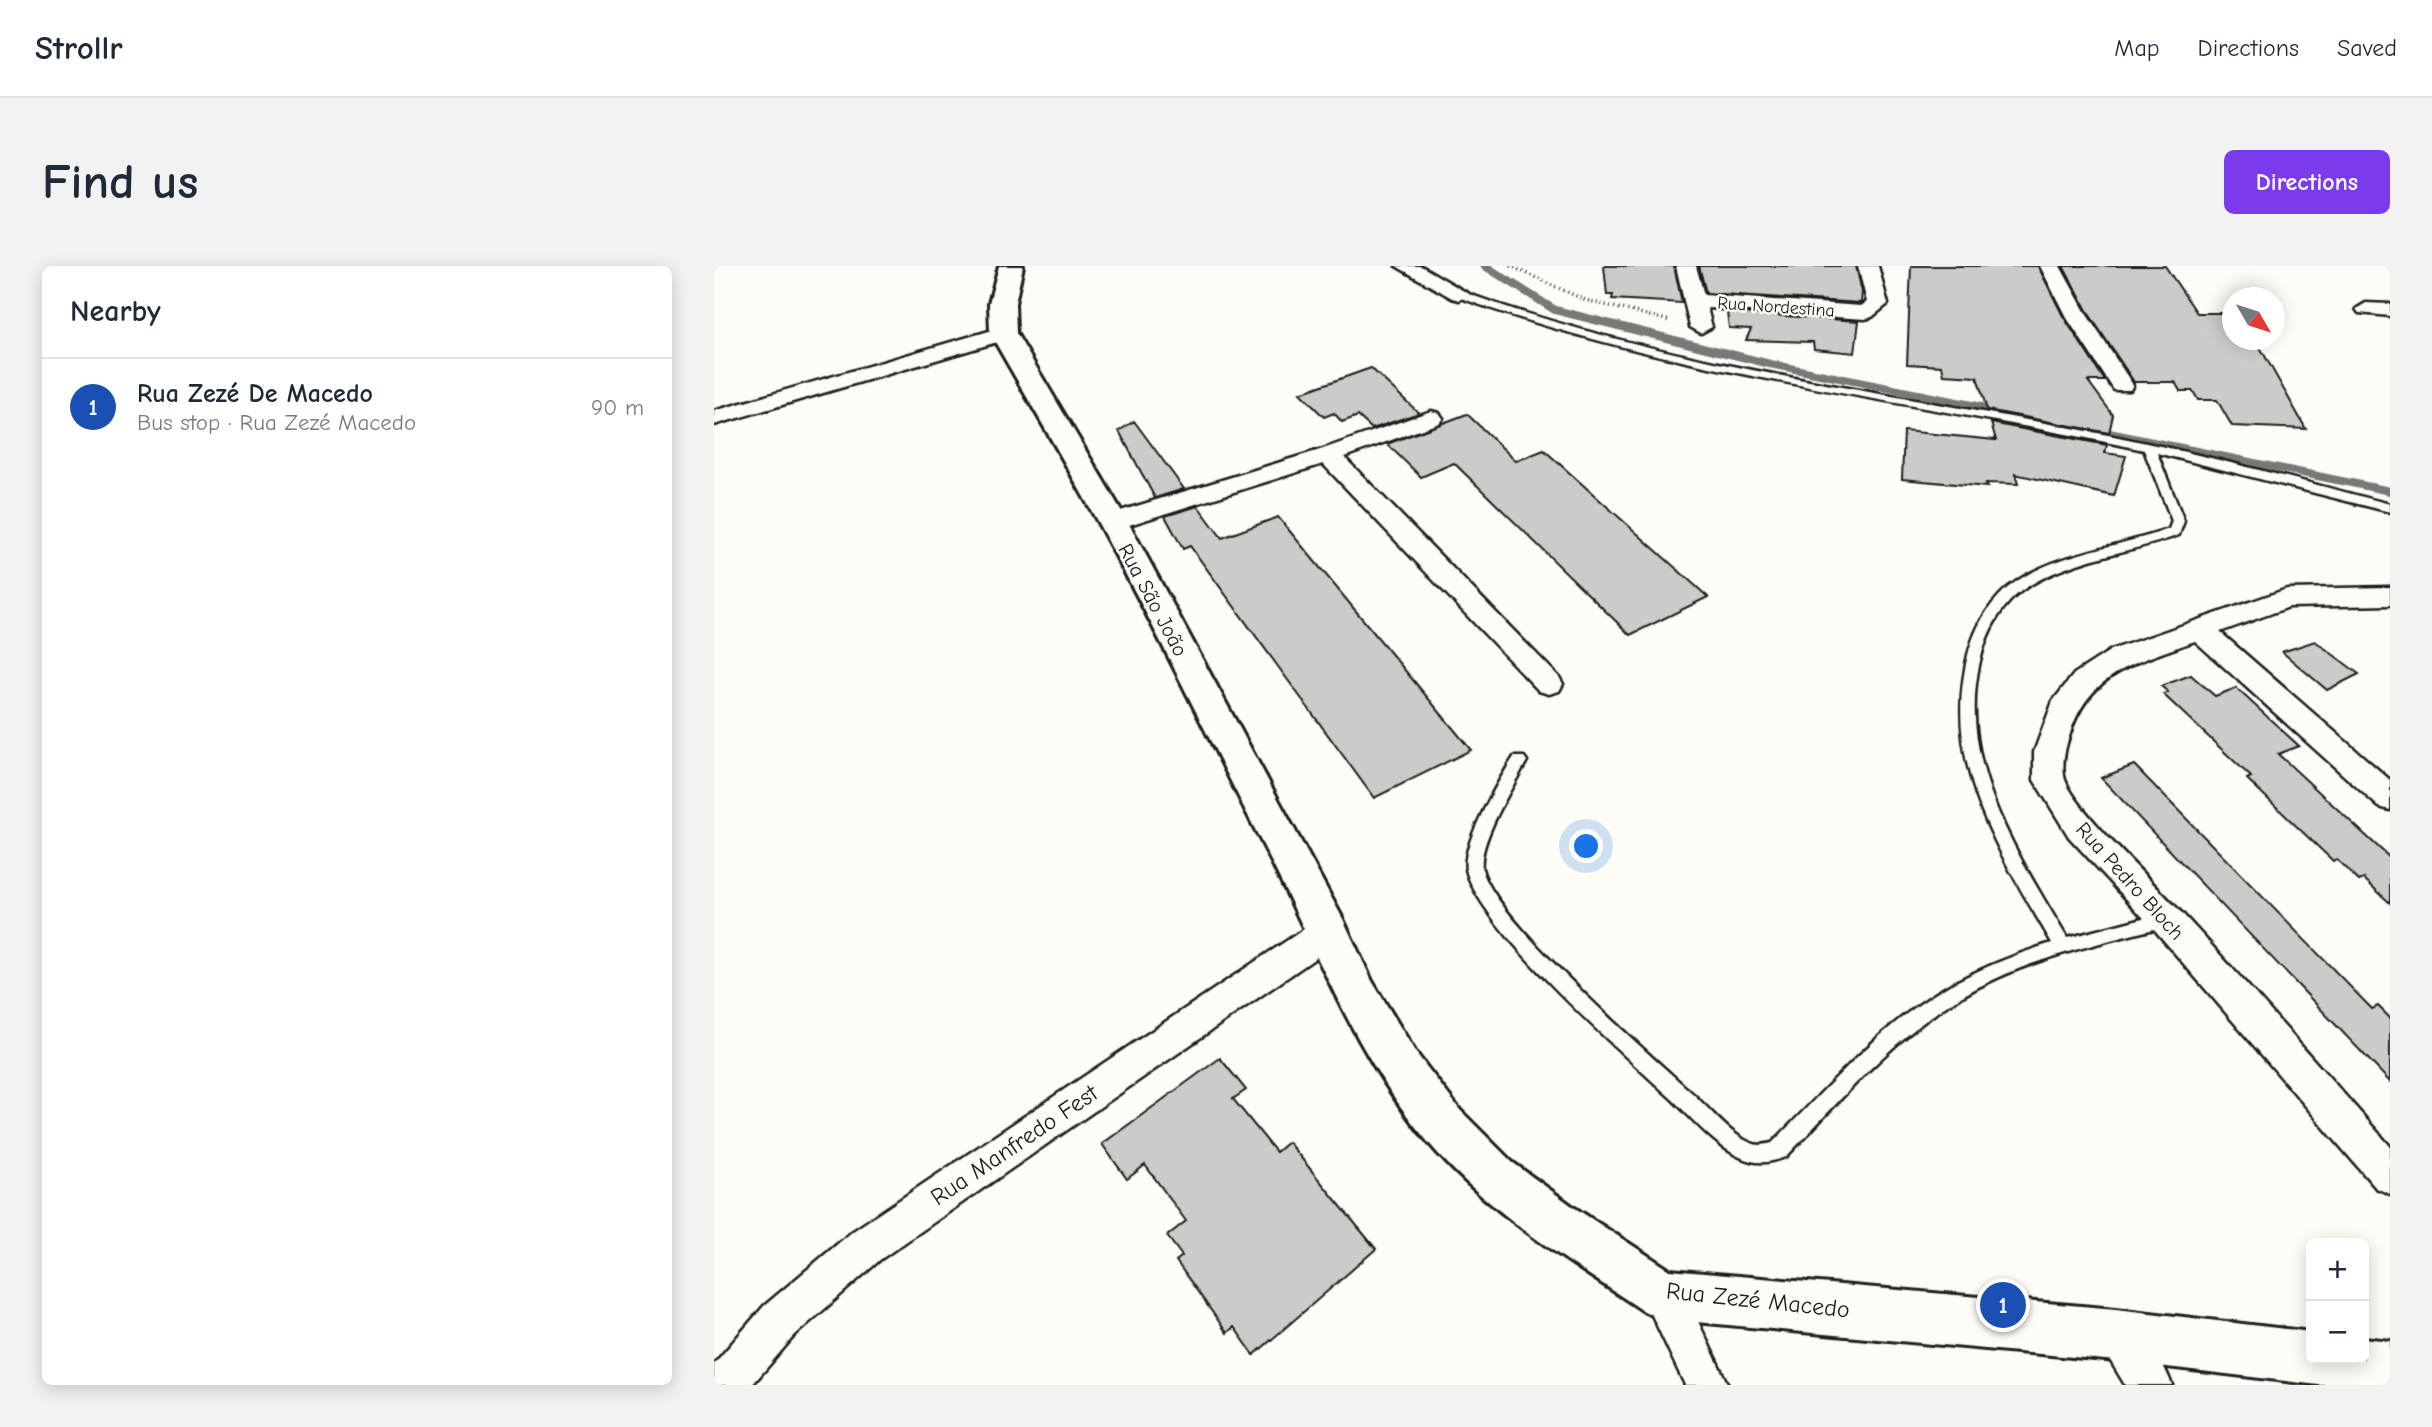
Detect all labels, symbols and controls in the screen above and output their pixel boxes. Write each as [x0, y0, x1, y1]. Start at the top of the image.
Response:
text: Strollr [35, 29, 123, 67]
text: Map [2114, 34, 2160, 62]
text: Directions [2198, 34, 2299, 62]
text: Saved [2337, 34, 2397, 62]
button: Directions [2224, 150, 2390, 214]
text: Find us [42, 154, 198, 210]
north arrow [2222, 287, 2285, 350]
street label: Rua Nordestina [1717, 292, 1835, 322]
text: Nearby [70, 294, 161, 329]
text: Rua Zezé De Macedo [137, 379, 373, 409]
text: 1 [88, 394, 98, 421]
text: 90 m [591, 394, 644, 421]
text: Bus stop · Rua Zezé Macedo [137, 409, 416, 436]
street label: Rua São João [1113, 539, 1193, 661]
street label: Rua Pedro Bloch [2071, 817, 2189, 945]
your location [1569, 829, 1603, 863]
street label: Rua Manfredo Fest [925, 1078, 1104, 1211]
map controls [2306, 1238, 2369, 1364]
button: + [2306, 1238, 2369, 1301]
street label: Rua Zezé Macedo [1665, 1276, 1851, 1324]
pin: 1 [1980, 1279, 2026, 1331]
button: − [2306, 1301, 2369, 1364]

